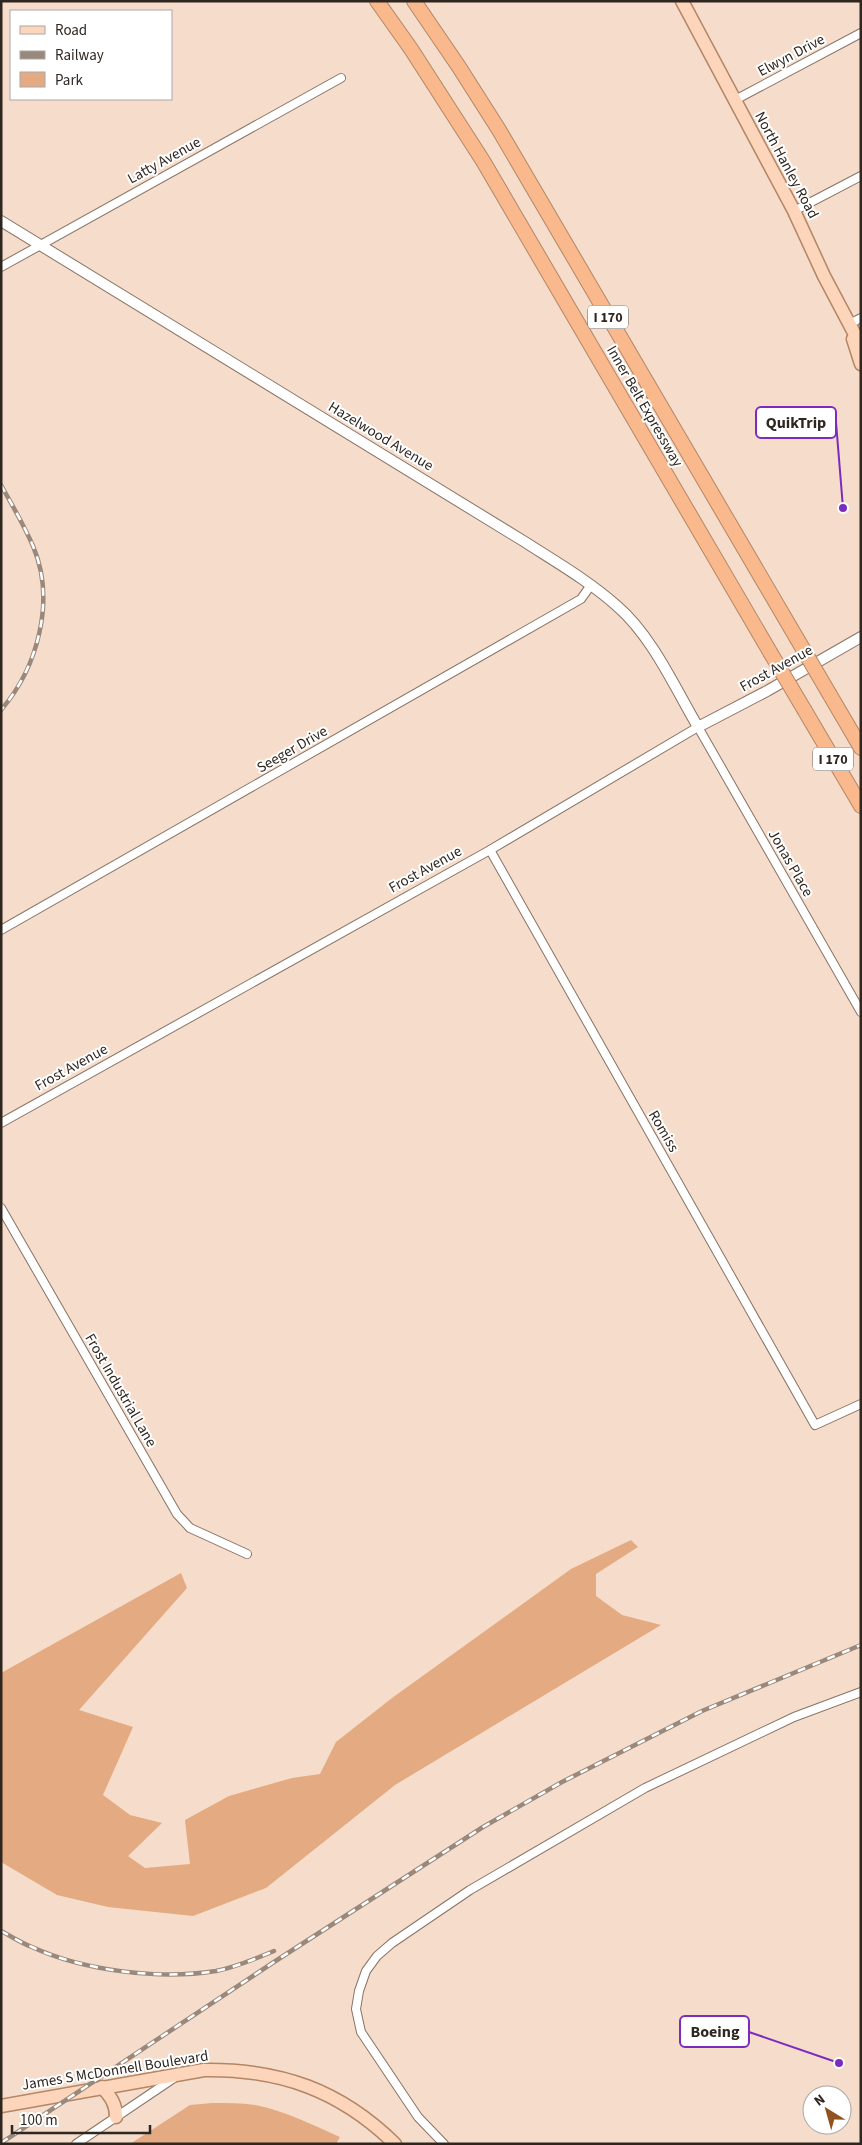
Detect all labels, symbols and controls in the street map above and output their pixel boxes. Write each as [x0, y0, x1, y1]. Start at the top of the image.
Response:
legend [10, 10, 172, 100]
text: Road [55, 20, 87, 41]
street label: Elwyn Drive [754, 29, 829, 82]
text: Railway [55, 45, 104, 66]
text: Park [55, 70, 84, 91]
street label: North Hanley Road [750, 108, 824, 222]
street label: Latty Avenue [124, 132, 205, 189]
road number: I 170 [588, 306, 628, 328]
street label: Inner Belt Expressway [601, 342, 688, 471]
street label: Hazelwood Avenue [324, 397, 437, 476]
callout: QuikTrip [756, 407, 836, 438]
text: QuikTrip [766, 412, 826, 434]
street label: Frost Avenue [736, 640, 817, 697]
street label: Seeger Drive [253, 721, 331, 778]
road number: I 170 [813, 748, 853, 771]
street label: Jonas Place [763, 826, 818, 901]
street label: Frost Avenue [385, 841, 466, 898]
street label: Frost Avenue [31, 1039, 112, 1096]
street label: Romiss [643, 1106, 684, 1156]
street label: Frost Industrial Lane [80, 1330, 162, 1451]
callout: Boeing [680, 2016, 749, 2047]
text: Boeing [691, 2021, 740, 2043]
street label: James S McDonnell Boulevard [20, 2045, 210, 2096]
north arrow [802, 2085, 852, 2135]
text: N [810, 2090, 830, 2111]
scale bar [12, 2102, 150, 2134]
text: 100 m [20, 2110, 58, 2131]

